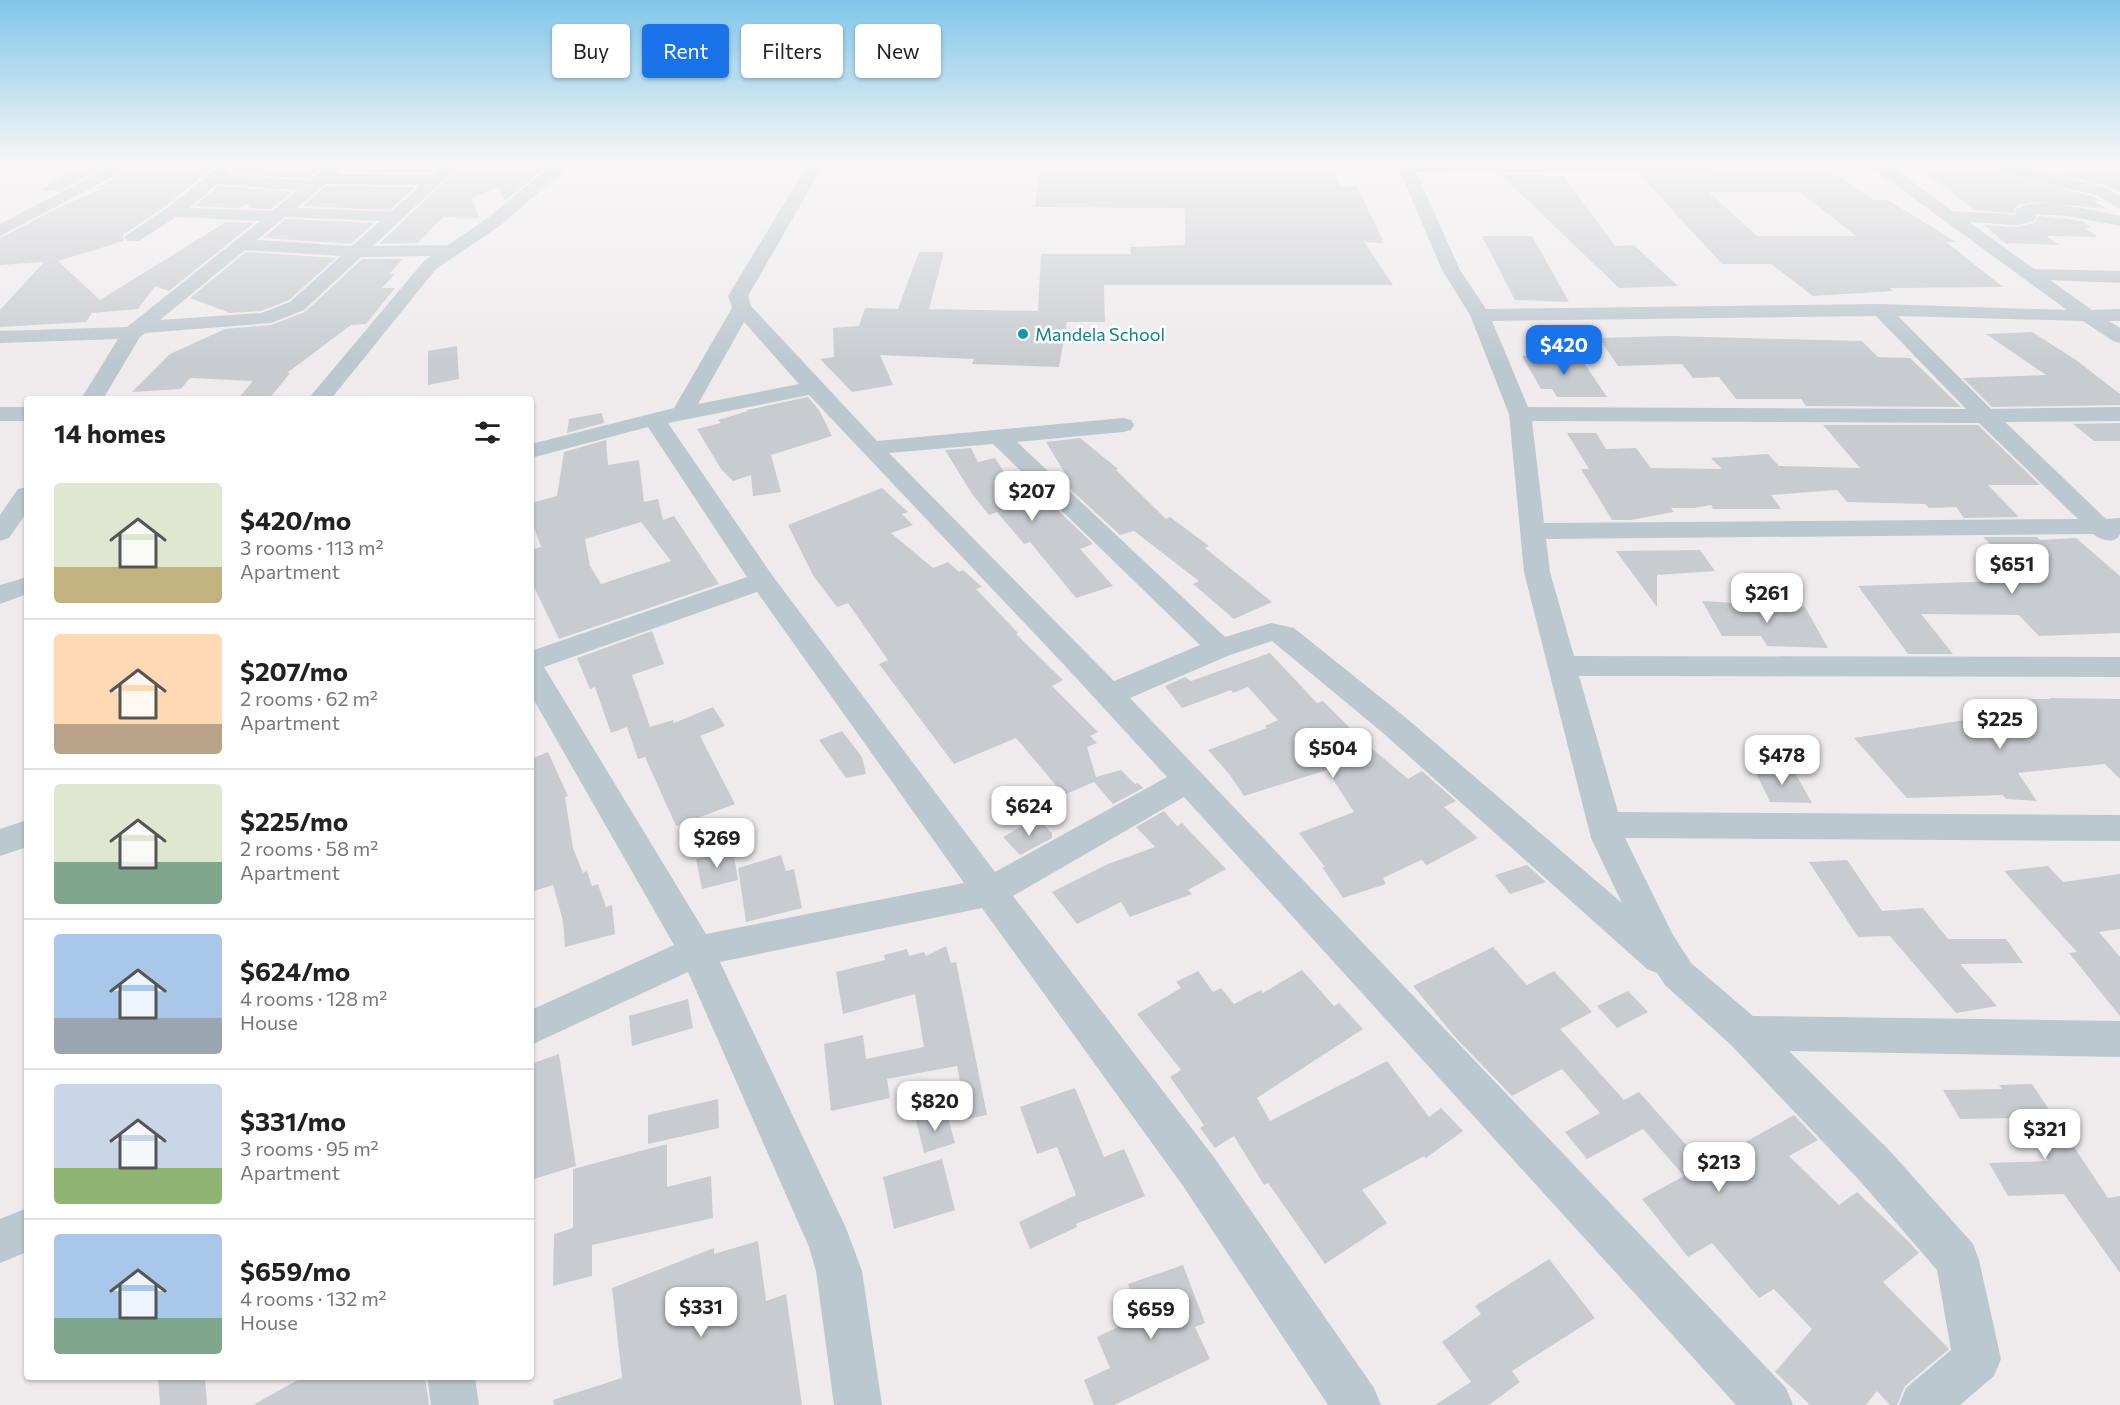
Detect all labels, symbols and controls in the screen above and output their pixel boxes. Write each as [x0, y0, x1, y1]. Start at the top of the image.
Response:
chip: Buy [552, 24, 630, 78]
chip: Rent [642, 24, 729, 78]
chip: Filters [741, 24, 843, 78]
chip: New [855, 24, 941, 78]
place label: Mandela School [1035, 323, 1165, 345]
pin: $420 [1528, 325, 1600, 376]
marker: Mandela School [1016, 327, 1030, 341]
text: $420 [1540, 332, 1588, 356]
icon: filters [471, 416, 504, 449]
text: 14 homes [54, 417, 166, 448]
pin: $207 [996, 471, 1068, 522]
text: $207 [1009, 478, 1055, 502]
text: $420/mo [240, 504, 351, 535]
icon: home [102, 507, 174, 579]
text: 3 rooms · 113 m² [240, 535, 384, 559]
pin: $651 [1976, 544, 2048, 595]
text: $651 [1990, 551, 2034, 575]
text: Apartment [240, 559, 340, 583]
pin: $261 [1731, 573, 1803, 624]
text: $261 [1745, 580, 1789, 604]
text: $207/mo [240, 655, 348, 686]
icon: home [102, 658, 174, 730]
text: 2 rooms · 62 m² [240, 686, 378, 710]
pin: $225 [1964, 699, 2036, 750]
text: $225 [1977, 706, 2023, 730]
text: Apartment [240, 710, 340, 734]
pin: $504 [1297, 728, 1369, 779]
text: $504 [1309, 735, 1357, 759]
pin: $478 [1746, 735, 1818, 786]
text: $478 [1759, 742, 1805, 766]
pin: $624 [993, 786, 1065, 837]
text: $624 [1005, 793, 1053, 817]
text: $225/mo [240, 805, 348, 836]
icon: home [102, 808, 174, 880]
pin: $269 [681, 818, 753, 869]
text: $269 [693, 825, 741, 849]
text: 2 rooms · 58 m² [240, 836, 378, 860]
text: Apartment [240, 860, 340, 884]
text: $624/mo [240, 955, 350, 986]
icon: home [102, 958, 174, 1030]
text: 4 rooms · 128 m² [240, 986, 387, 1010]
text: House [240, 1010, 298, 1034]
pin: $820 [899, 1081, 971, 1132]
text: $820 [911, 1088, 959, 1112]
text: $331/mo [240, 1105, 346, 1136]
icon: home [102, 1108, 174, 1180]
pin: $321 [2009, 1109, 2081, 1160]
text: $321 [2023, 1116, 2067, 1140]
text: 3 rooms · 95 m² [240, 1136, 379, 1160]
pin: $213 [1683, 1142, 1755, 1193]
text: $213 [1697, 1149, 1741, 1173]
text: Apartment [240, 1160, 340, 1184]
text: $659/mo [240, 1255, 351, 1286]
icon: home [102, 1258, 174, 1330]
text: 4 rooms · 132 m² [240, 1286, 387, 1310]
pin: $331 [665, 1287, 737, 1338]
pin: $659 [1115, 1289, 1187, 1340]
text: $331 [679, 1294, 723, 1318]
text: $659 [1127, 1296, 1175, 1320]
text: House [240, 1310, 298, 1334]

